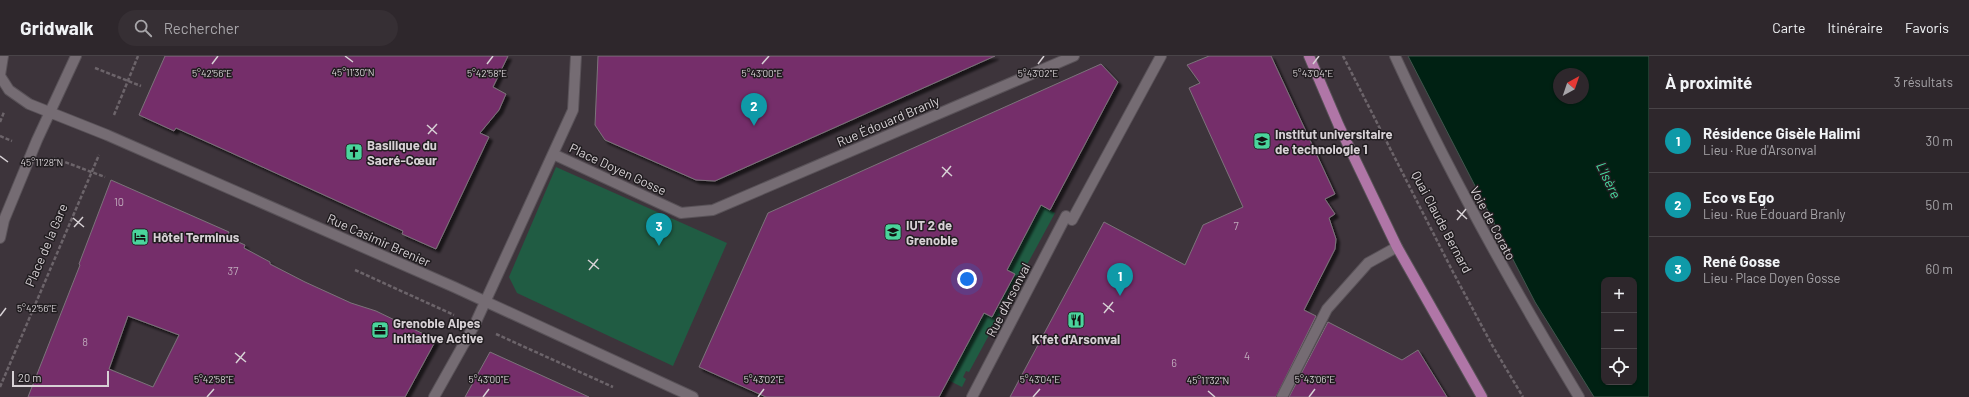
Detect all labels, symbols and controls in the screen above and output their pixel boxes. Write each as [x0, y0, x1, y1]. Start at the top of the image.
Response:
search box [118, 10, 398, 46]
text: Gridwalk [20, 16, 94, 39]
icon: search [132, 17, 154, 39]
text: Rechercher [164, 19, 239, 37]
text: Carte [1772, 19, 1805, 36]
text: Itinéraire [1827, 19, 1883, 36]
text: Favoris [1905, 19, 1949, 36]
text: 45°11'30"N [332, 66, 375, 78]
text: 5°42'56"E [192, 67, 232, 79]
text: 5°42'58"E [467, 67, 507, 79]
text: 5°43'00"E [742, 67, 782, 79]
text: 5°43'02"E [1018, 67, 1058, 79]
text: 5°43'04"E [1293, 67, 1333, 79]
north arrow [1553, 68, 1589, 104]
text: À proximité [1665, 72, 1752, 92]
text: 3 résultats [1894, 74, 1953, 90]
street label: Rue Édouard Branly [834, 92, 942, 150]
pin: 2 [741, 93, 767, 126]
text: Résidence Gisèle Halimi [1703, 124, 1860, 142]
place label: Institut universitaire de technologie 1 [1275, 126, 1393, 157]
school or university icon: Institut universitaire de technologie 1 [1252, 131, 1272, 151]
text: 1 [1676, 133, 1680, 149]
text: 30 m [1926, 133, 1953, 149]
place label: Basilique du Sacré-Cœur [367, 137, 437, 168]
street label: Place Doyen Gosse [567, 140, 669, 198]
church icon: Basilique du Sacré-Cœur [344, 142, 364, 162]
text: Lieu · Rue d'Arsonval [1703, 142, 1817, 158]
text: 45°11'28"N [21, 156, 63, 168]
water label: L'Isère [1593, 159, 1625, 201]
street label: Quai Claude Bernard [1408, 168, 1476, 276]
street label: Voie de Corato [1467, 183, 1519, 263]
text: Eco vs Ego [1703, 188, 1774, 206]
house number: 10 [114, 195, 124, 208]
text: 2 [1674, 197, 1682, 213]
text: 50 m [1926, 197, 1953, 213]
street label: Place de la Gare [21, 201, 71, 289]
text: Lieu · Rue Édouard Branly [1703, 206, 1846, 222]
street label: Rue Casimir Brenier [325, 210, 433, 270]
pin: 3 [646, 213, 672, 246]
place label: IUT 2 de Grenoble [906, 217, 958, 248]
house number: 7 [1233, 219, 1239, 232]
school or university icon: IUT 2 de Grenoble [883, 222, 903, 242]
hotel icon: Hôtel Terminus [130, 227, 150, 247]
place label: Hôtel Terminus [153, 229, 240, 245]
text: René Gosse [1703, 252, 1780, 270]
street label: Rue d'Arsonval [982, 260, 1034, 340]
text: 3 [1674, 261, 1682, 277]
text: 60 m [1926, 261, 1953, 277]
pin: 1 [1107, 263, 1133, 296]
house number: 37 [228, 264, 238, 277]
your location [957, 269, 977, 289]
text: Lieu · Place Doyen Gosse [1703, 270, 1841, 286]
map controls [1601, 277, 1637, 385]
button: + [1601, 277, 1637, 313]
text: 5°42'56"E [17, 302, 57, 314]
restaurant icon: K'fet d'Arsonval [1066, 310, 1086, 330]
button: − [1601, 313, 1637, 349]
place label: Grenoble Alpes Initiative Active [393, 315, 483, 346]
office icon: Grenoble Alpes Initiative Active [370, 320, 390, 340]
place label: K'fet d'Arsonval [1032, 331, 1120, 347]
house number: 8 [82, 335, 88, 348]
house number: 4 [1244, 349, 1250, 362]
button: locate [1601, 349, 1637, 385]
house number: 6 [1171, 356, 1177, 369]
scale bar [12, 369, 109, 388]
text: 20 m [18, 371, 41, 384]
text: 5°42'58"E [194, 373, 234, 385]
text: 5°43'00"E [469, 373, 509, 385]
text: 5°43'02"E [744, 373, 784, 385]
text: 5°43'04"E [1020, 373, 1060, 385]
text: 5°43'06"E [1295, 373, 1335, 385]
text: 45°11'32"N [1187, 374, 1229, 386]

